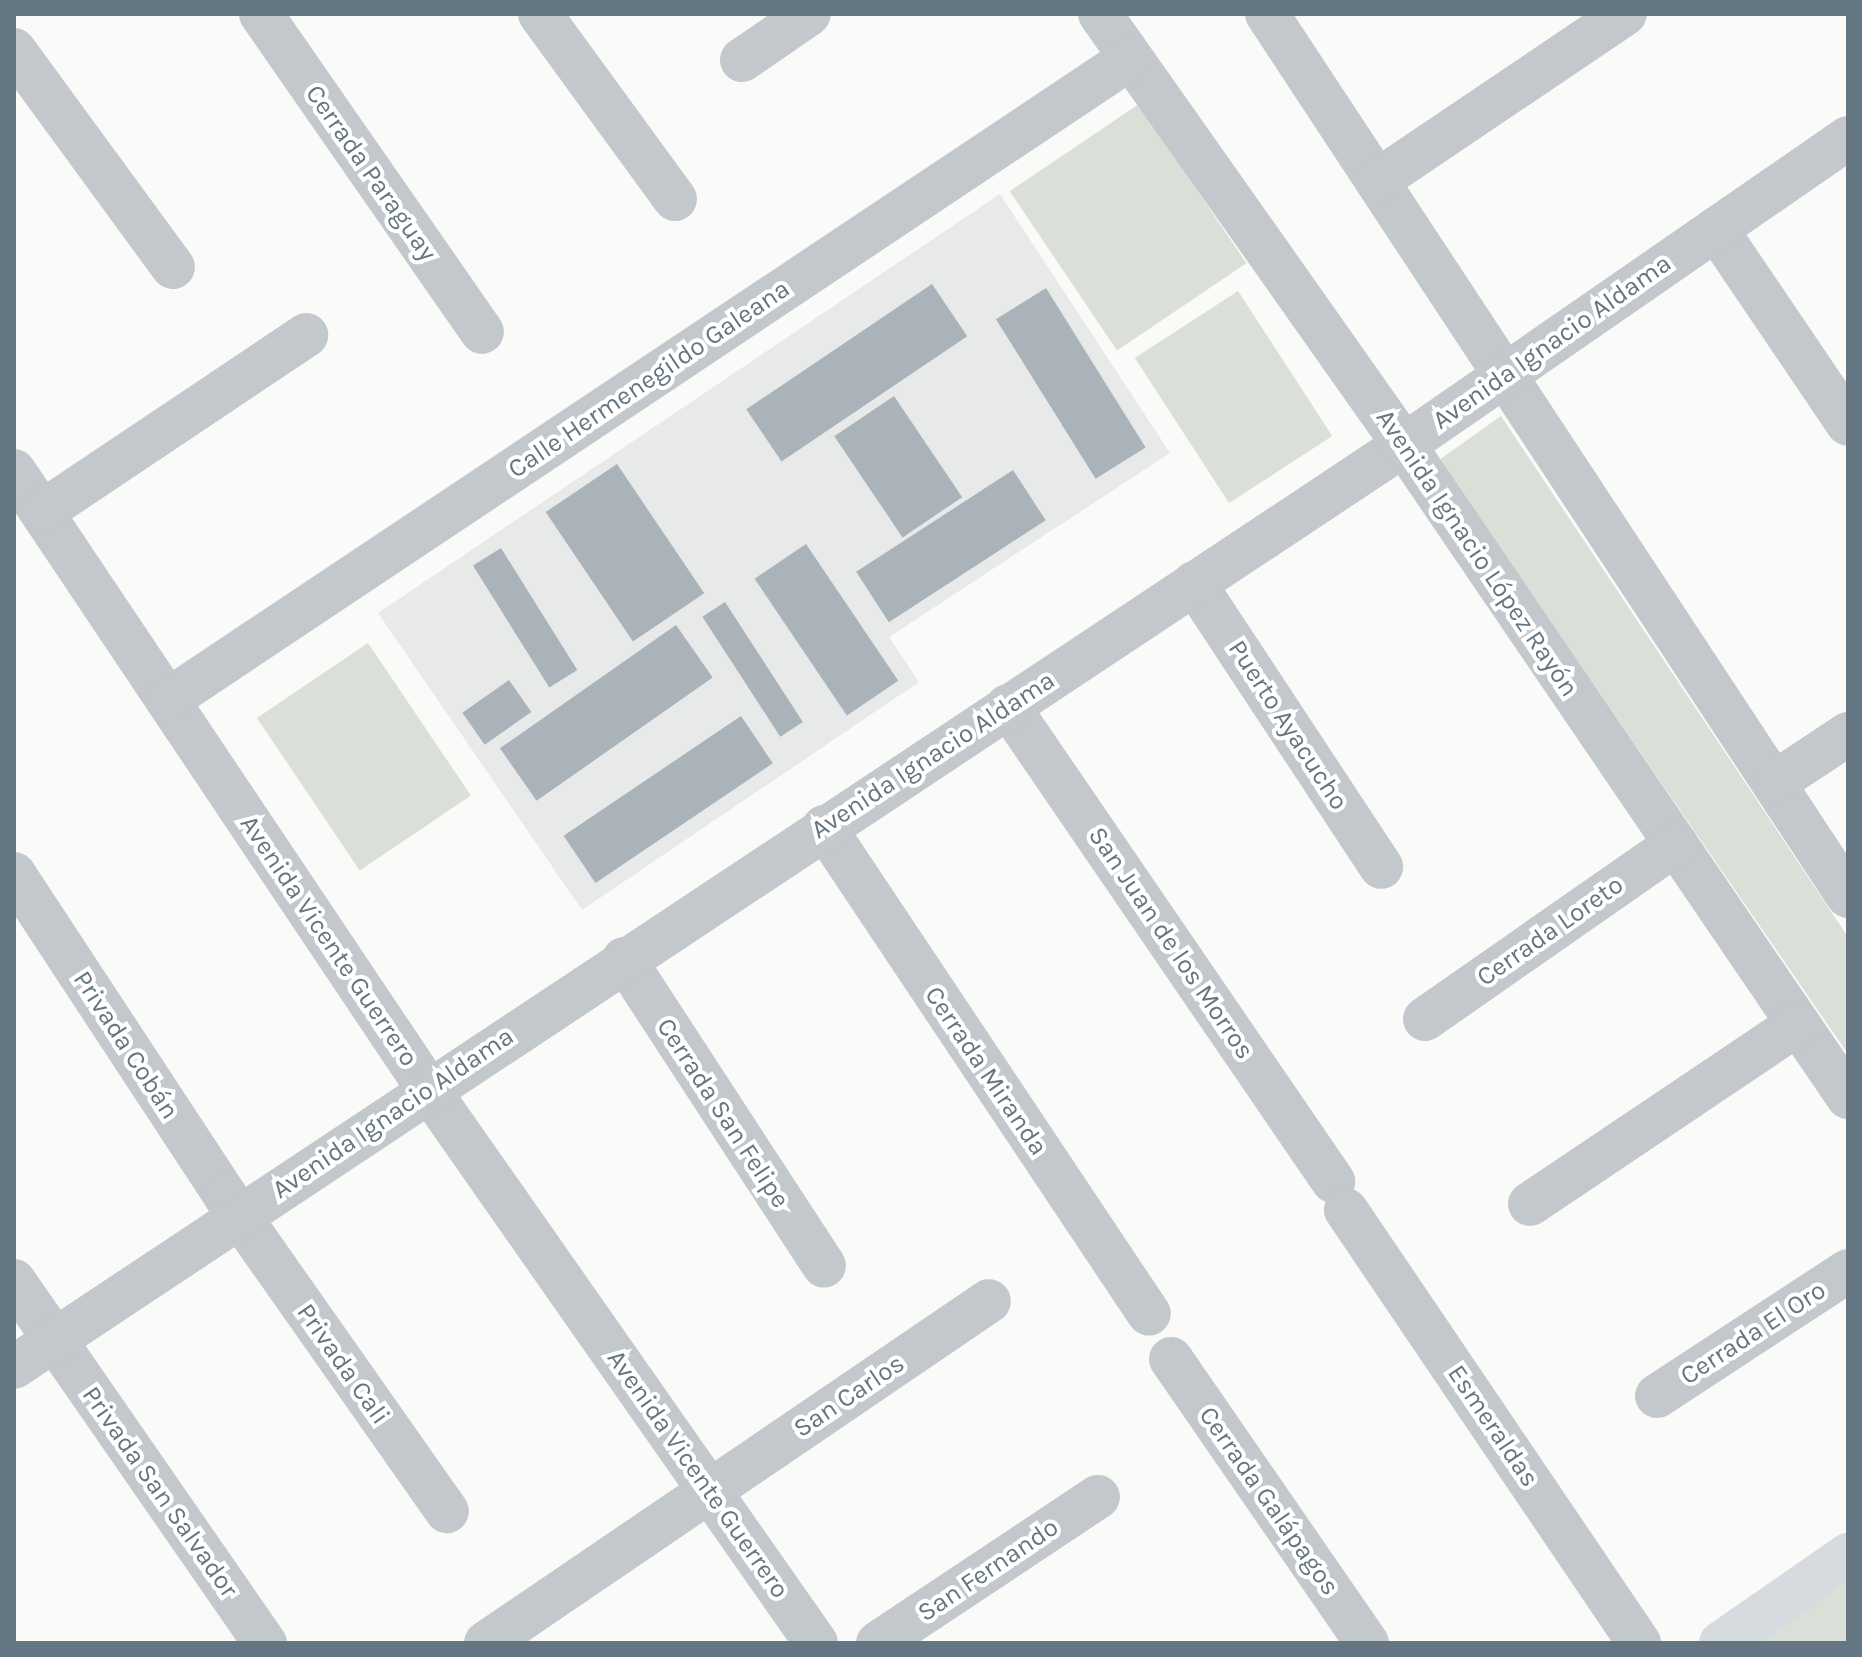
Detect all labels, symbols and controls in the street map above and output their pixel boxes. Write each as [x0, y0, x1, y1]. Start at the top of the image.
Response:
street label: Cerrada Paraguay [299, 79, 443, 267]
street label: Avenida Ignacio Aldama [1427, 248, 1677, 436]
street label: Calle Hermenegildo Galeana [502, 273, 796, 485]
street label: Avenida Ignacio López Rayón [1369, 404, 1585, 702]
street label: Puerto Ayacucho [1222, 634, 1354, 816]
street label: Avenida Ignacio Aldama [805, 665, 1061, 845]
street label: Avenida Vicente Guerrero [233, 810, 425, 1072]
street label: San Juan de los Morros [1082, 821, 1260, 1065]
street label: Cerrada Loreto [1471, 869, 1629, 993]
street label: Privada Cobán [67, 965, 185, 1125]
street label: Cerrada Miranda [918, 981, 1054, 1161]
street label: Cerrada San Felipe [650, 1012, 796, 1214]
street label: Avenida Ignacio Aldama [266, 1021, 520, 1205]
street label: Cerrada El Oro [1675, 1275, 1831, 1391]
street label: Privada Cali [290, 1298, 396, 1430]
street label: Avenida Vicente Guerrero [600, 1344, 796, 1604]
street label: San Carlos [788, 1348, 910, 1444]
street label: Esmeraldas [1441, 1359, 1545, 1493]
street label: Privada San Salvador [75, 1380, 245, 1604]
street label: Cerrada Galápagos [1192, 1401, 1346, 1601]
street label: San Fernando [912, 1512, 1064, 1628]

